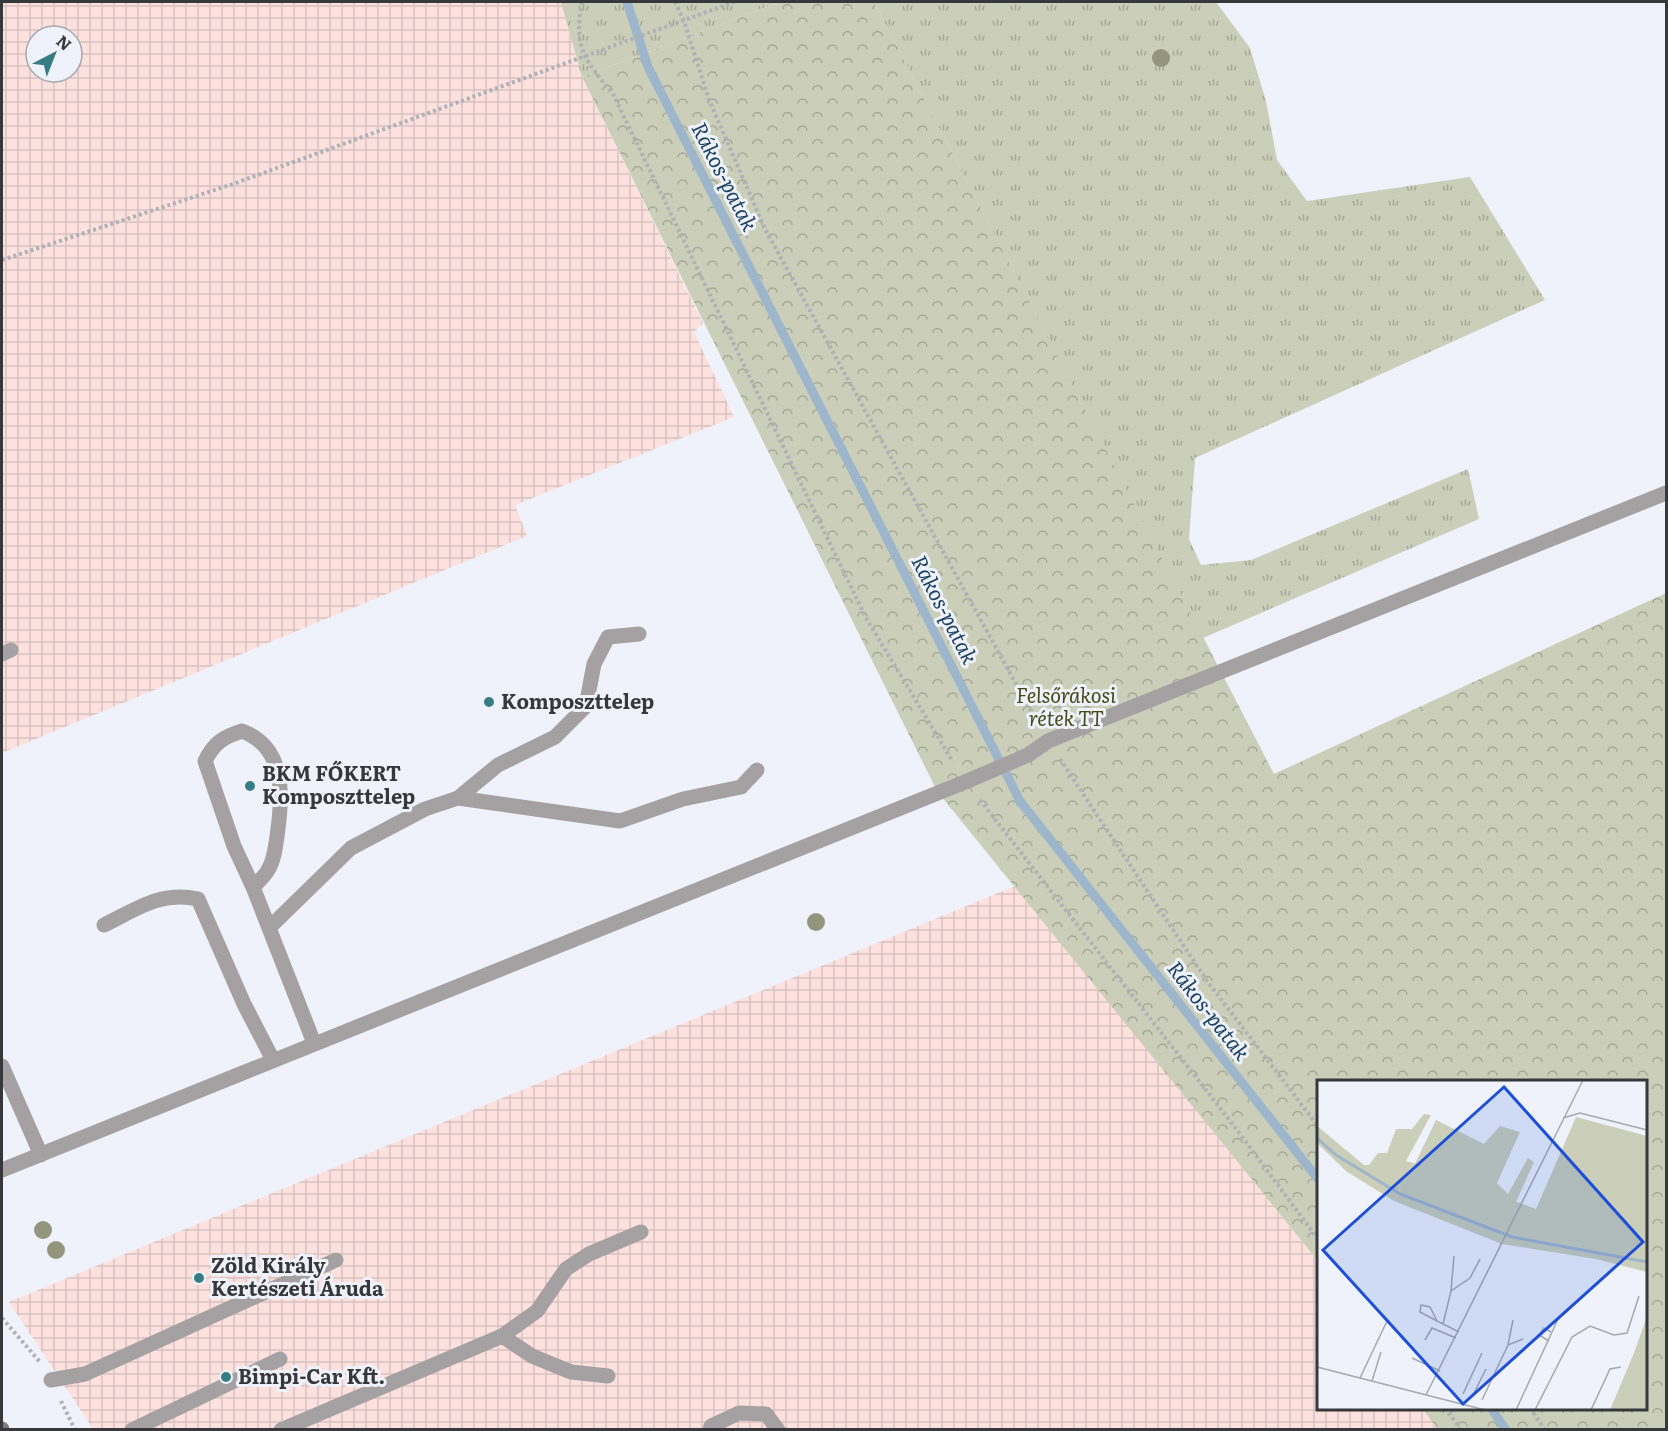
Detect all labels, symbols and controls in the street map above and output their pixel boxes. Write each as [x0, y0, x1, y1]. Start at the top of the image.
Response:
north arrow [24, 24, 84, 84]
text: N [52, 29, 78, 56]
water label: Rákos-patak [685, 116, 767, 236]
water label: Rákos-patak [905, 549, 987, 669]
park label: Felsőrákosi rétek TT [1016, 679, 1116, 732]
place label: Komposzttelep [501, 685, 654, 715]
marker: Komposzttelep [482, 695, 496, 709]
place label: BKM FŐKERT Komposzttelep [262, 757, 415, 810]
marker: BKM FŐKERT Komposzttelep [243, 779, 257, 793]
water label: Rákos-patak [1161, 953, 1259, 1066]
inset map [1317, 1080, 1647, 1410]
place label: Zöld Király Kertészeti Áruda [211, 1249, 384, 1302]
marker: Zöld Király Kertészeti Áruda [192, 1271, 206, 1285]
place label: Bimpi-Car Kft. [238, 1360, 385, 1390]
marker: Bimpi-Car Kft. [219, 1370, 233, 1384]

